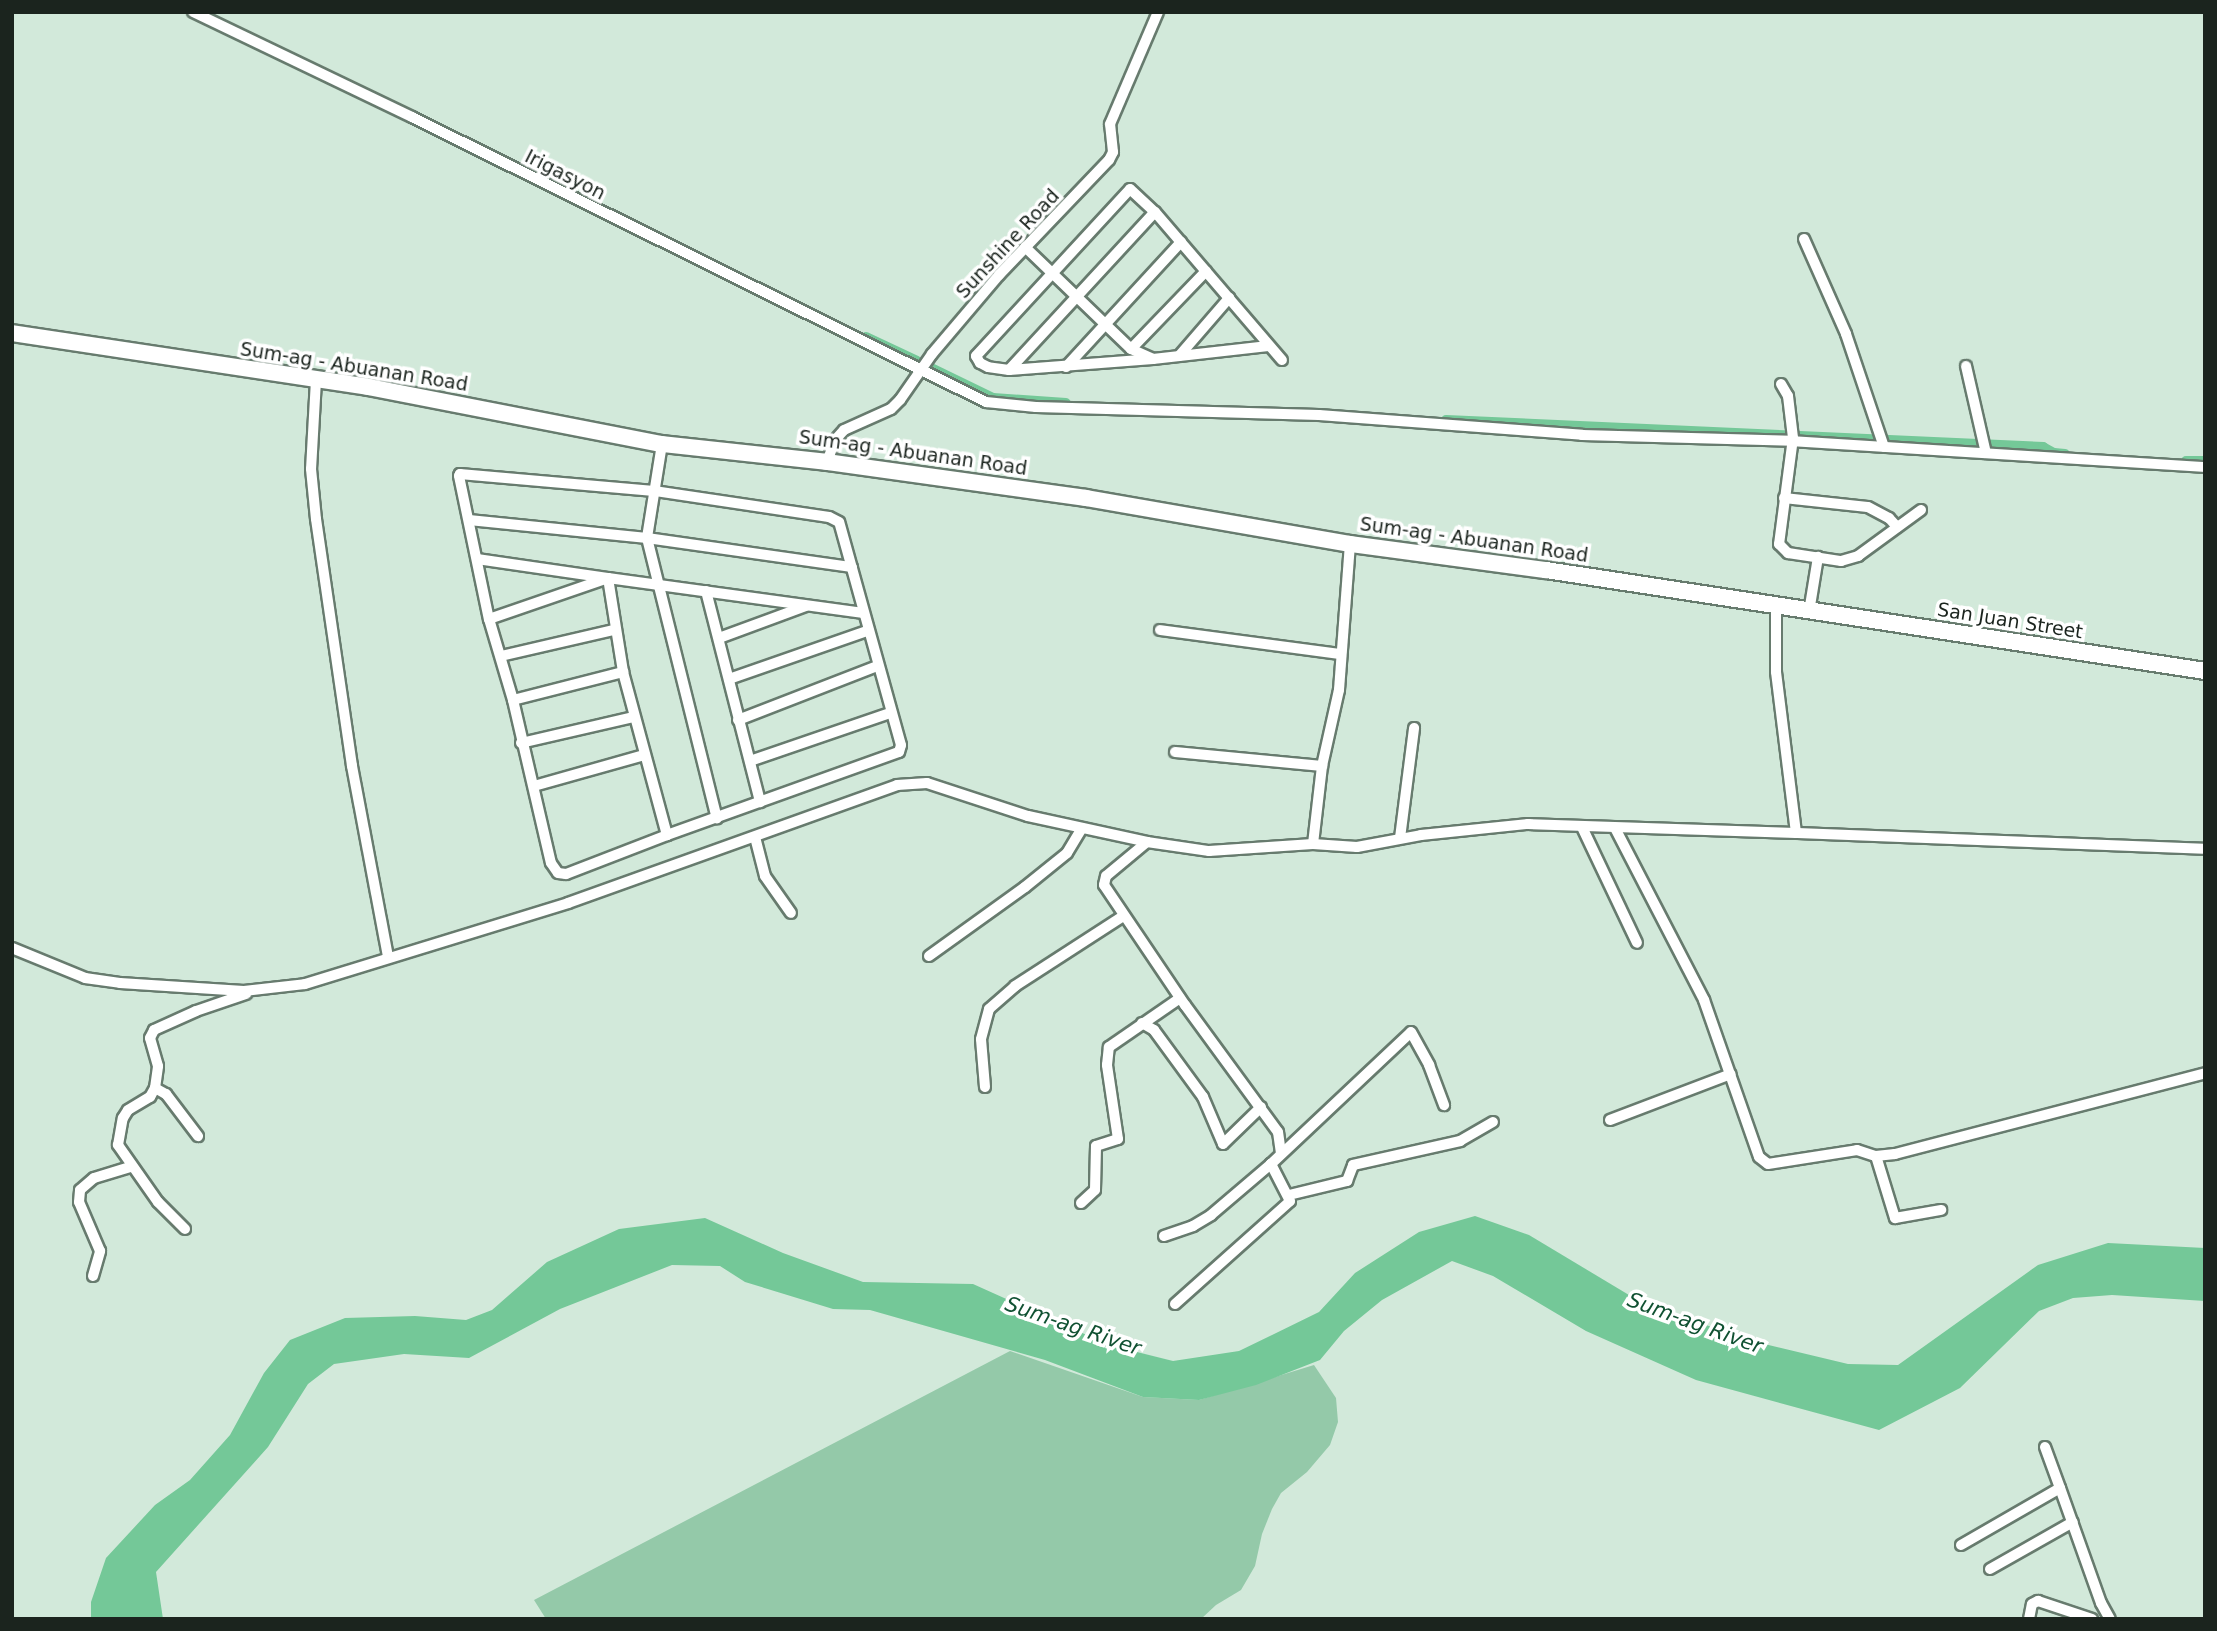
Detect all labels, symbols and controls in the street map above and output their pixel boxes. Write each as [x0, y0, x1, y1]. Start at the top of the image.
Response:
street label: Irigasyon [521, 145, 609, 205]
street label: Sunshine Road [952, 185, 1064, 303]
street label: Sum-ag - Abuanan Road [238, 338, 470, 396]
street label: Sum-ag - Abuanan Road [797, 426, 1029, 480]
street label: Sum-ag - Abuanan Road [1358, 513, 1590, 567]
street label: San Juan Street [1936, 598, 2084, 644]
water label: Sum-ag River [1624, 1287, 1766, 1359]
water label: Sum-ag River [1002, 1291, 1144, 1361]

